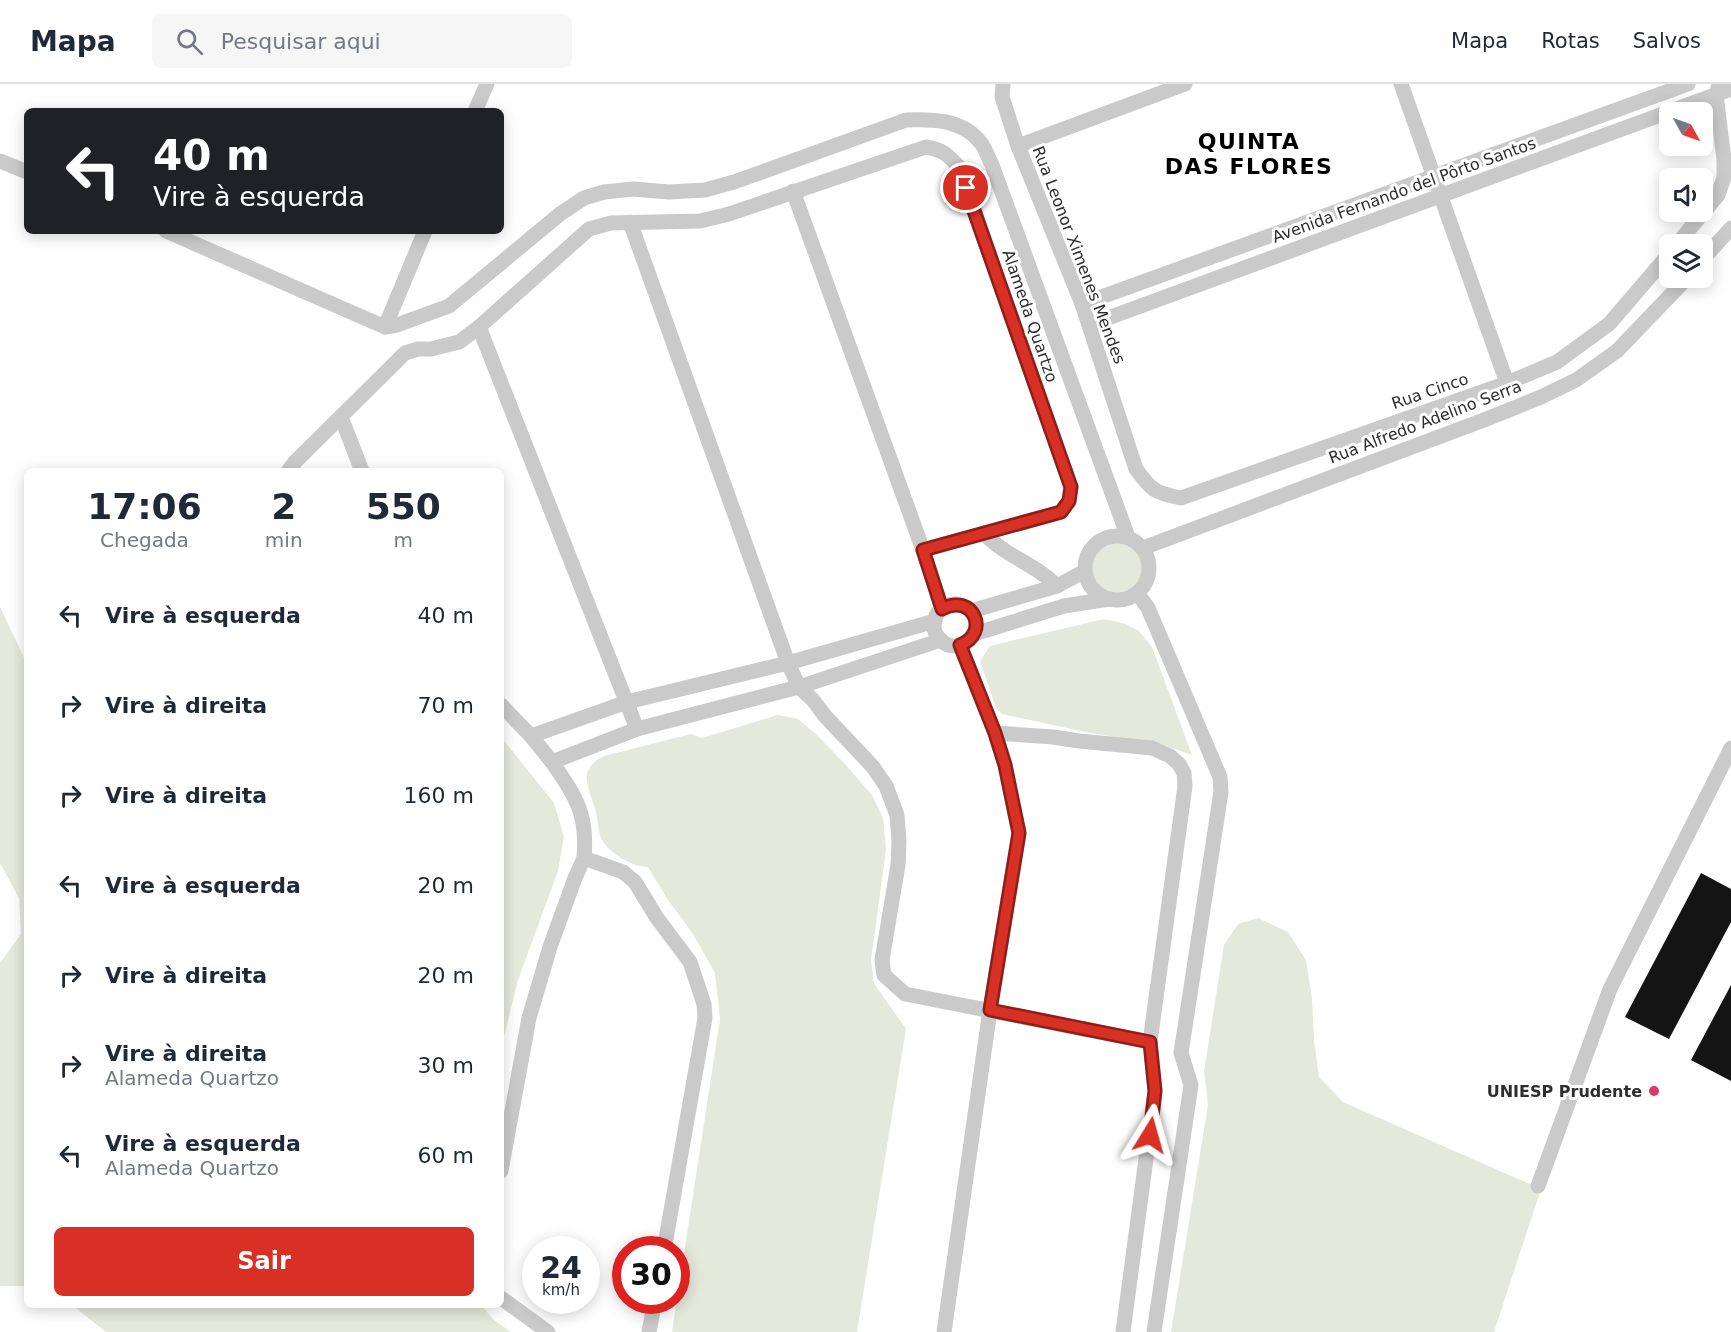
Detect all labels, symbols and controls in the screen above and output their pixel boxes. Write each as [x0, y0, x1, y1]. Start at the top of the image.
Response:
search box [152, 14, 572, 68]
text: Mapa [30, 25, 116, 58]
icon: search [173, 25, 206, 58]
text: Pesquisar aqui [221, 29, 381, 54]
text: Mapa [1451, 29, 1508, 53]
text: Rotas [1541, 29, 1600, 53]
text: Salvos [1633, 29, 1701, 53]
north arrow [1659, 102, 1713, 156]
map controls [1659, 102, 1713, 288]
district label: QUINTA DAS FLORES [1165, 129, 1333, 179]
text: 40 m [153, 131, 270, 180]
icon: left [54, 132, 132, 210]
street label: Avenida Fernando del Pôrto Santos [1270, 133, 1538, 247]
street label: Rua Leonor Ximenes Mendes [1029, 143, 1129, 367]
pin [940, 162, 991, 213]
button: sound [1659, 168, 1713, 222]
icon: arrive [949, 171, 982, 204]
text: Vire à esquerda [153, 181, 365, 212]
button: layers [1659, 234, 1713, 288]
street label: Alameda Quartzo [998, 247, 1062, 385]
street label: Rua Cinco [1389, 369, 1471, 413]
street label: Rua Alfredo Adelino Serra [1326, 376, 1524, 468]
text: 17:06 [87, 486, 202, 527]
text: 2 [271, 486, 296, 527]
text: 550 [366, 486, 441, 527]
text: Chegada [100, 528, 189, 552]
text: min [265, 528, 303, 552]
text: m [394, 528, 413, 552]
icon: left [54, 599, 87, 632]
text: Vire à esquerda [105, 603, 301, 628]
text: 40 m [418, 603, 474, 628]
icon: right [54, 689, 87, 722]
text: Vire à direita [105, 693, 267, 718]
text: 70 m [418, 693, 474, 718]
icon: right [54, 779, 87, 812]
text: Vire à direita [105, 783, 267, 808]
text: 160 m [404, 783, 474, 808]
icon: left [54, 869, 87, 902]
text: Vire à esquerda [105, 873, 301, 898]
text: 20 m [418, 873, 474, 898]
icon: right [54, 959, 87, 992]
text: Vire à direita [105, 963, 267, 988]
text: 20 m [418, 963, 474, 988]
text: Vire à direita [105, 1041, 267, 1066]
icon: right [54, 1049, 87, 1082]
text: 30 m [418, 1053, 474, 1078]
text: Alameda Quartzo [105, 1066, 279, 1090]
place label: UNIESP Prudente [1487, 1082, 1642, 1101]
marker: UNIESP Prudente [1647, 1084, 1661, 1098]
position arrow [1118, 1103, 1182, 1167]
text: Vire à esquerda [105, 1131, 301, 1156]
icon: left [54, 1139, 87, 1172]
text: 60 m [418, 1143, 474, 1168]
text: Alameda Quartzo [105, 1156, 279, 1180]
button: Sair [54, 1227, 474, 1296]
speed limit sign: 30 [612, 1236, 690, 1314]
text: 24 [540, 1250, 582, 1285]
text: km/h [542, 1281, 580, 1299]

